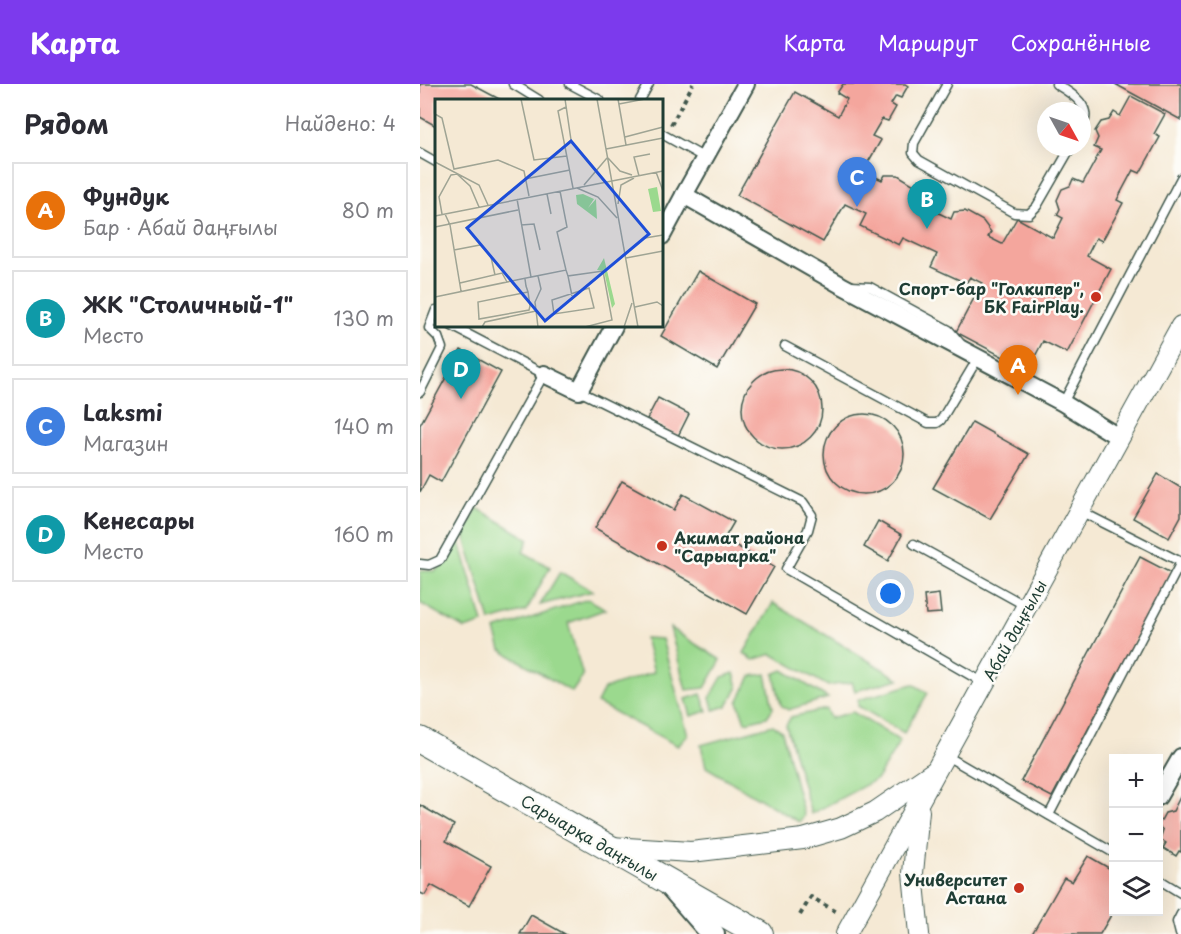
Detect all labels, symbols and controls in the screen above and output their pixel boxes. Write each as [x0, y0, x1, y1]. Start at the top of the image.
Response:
text: Карта [30, 21, 120, 64]
text: Карта [784, 26, 845, 58]
text: Маршрут [878, 26, 978, 58]
text: Сохранённые [1011, 26, 1151, 58]
inset map [435, 99, 663, 327]
north arrow [1037, 102, 1091, 156]
text: Рядом [24, 104, 109, 143]
text: Найдено: 4 [285, 108, 396, 138]
pin: C [838, 158, 876, 207]
text: Фундук [83, 179, 169, 212]
pin: B [908, 180, 946, 229]
text: A [38, 195, 53, 225]
text: 80 m [342, 195, 394, 225]
text: Бар · Абай даңғылы [83, 212, 278, 242]
place label: Спорт-бар "Голкипер", БК FairPlay. [899, 276, 1084, 318]
text: ЖК "Столичный-1" [83, 287, 293, 320]
marker: Спорт-бар "Голкипер", БК FairPlay. [1089, 290, 1103, 304]
text: B [39, 303, 52, 333]
text: 130 m [334, 303, 394, 333]
text: Место [83, 320, 144, 350]
pin: A [998, 346, 1038, 395]
pin: D [442, 350, 480, 399]
text: Laksmi [83, 395, 163, 428]
text: C [38, 411, 53, 441]
text: 140 m [334, 411, 394, 441]
text: Магазин [83, 428, 169, 458]
text: Кенесары [83, 503, 195, 536]
text: D [38, 519, 53, 549]
text: 160 m [334, 519, 394, 549]
place label: Акимат района "Сарыарка" [673, 525, 805, 567]
text: Место [83, 536, 144, 566]
marker: Акимат района "Сарыарка" [655, 539, 669, 553]
street label: Абай даңғылы [976, 575, 1052, 685]
your location [876, 579, 905, 608]
map controls [1109, 754, 1163, 916]
button: + [1109, 754, 1163, 808]
street label: Сарыарқа даңғылы [517, 788, 663, 886]
button: − [1109, 808, 1163, 862]
button: layers [1109, 862, 1163, 916]
place label: Университет Астана [903, 867, 1008, 909]
marker: Университет Астана [1012, 881, 1026, 895]

